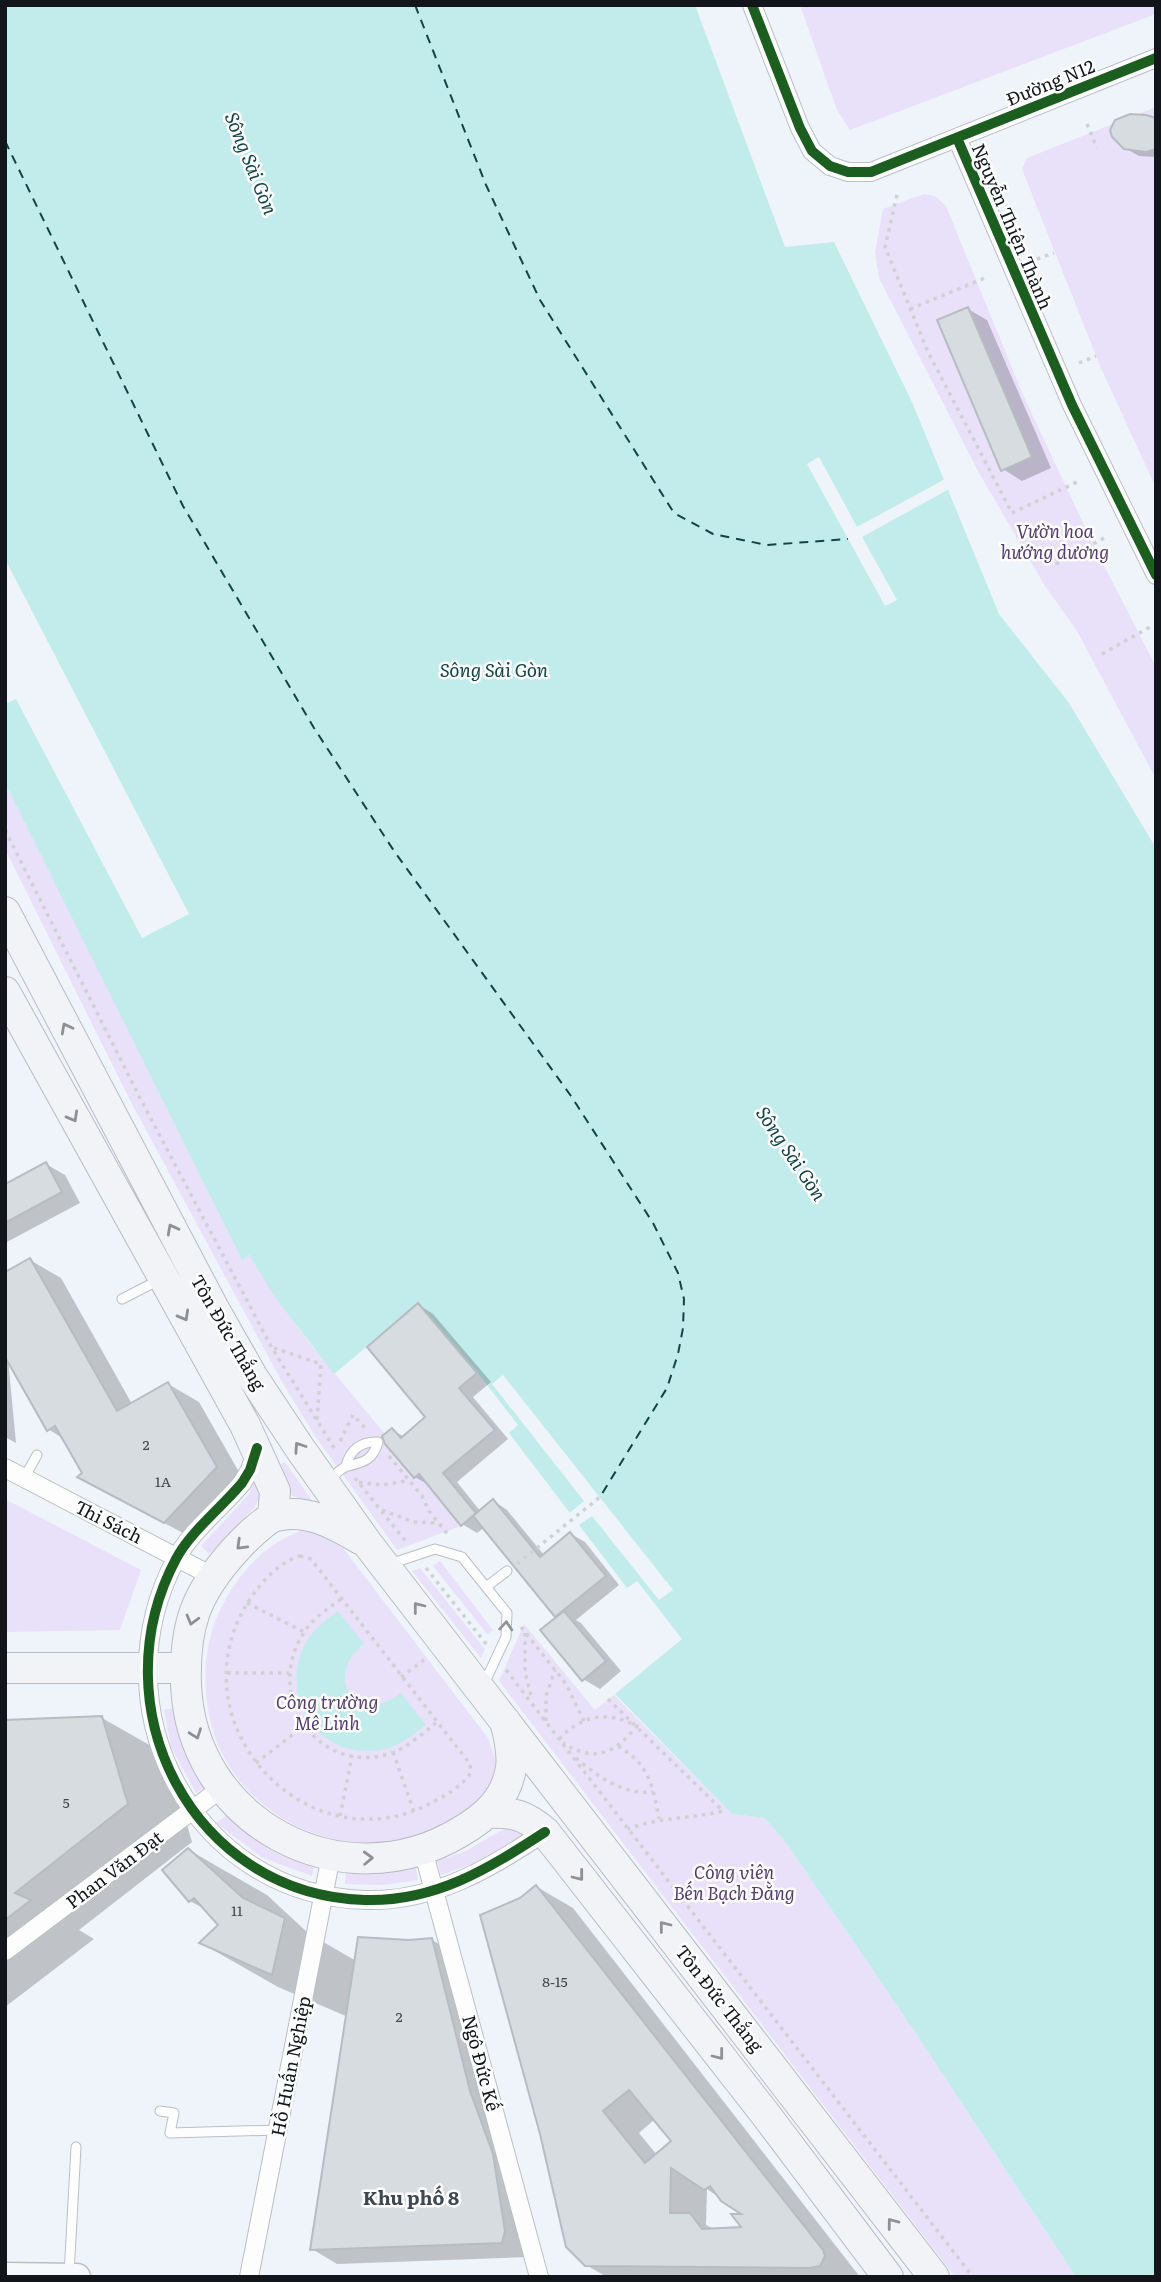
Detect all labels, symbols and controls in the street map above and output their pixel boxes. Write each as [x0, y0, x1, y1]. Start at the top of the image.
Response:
street label: Đường N12 [1002, 52, 1098, 112]
water label: Sông Sài Gòn [219, 107, 286, 219]
street label: Nguyễn Thiện Thành [966, 139, 1060, 313]
park label: Vườn hoa hướng dương [1001, 517, 1109, 565]
water label: Sông Sài Gòn [440, 655, 549, 683]
one-way arrow [61, 1023, 75, 1035]
water label: Sông Sài Gòn [750, 1100, 834, 1206]
one-way arrow [65, 1110, 78, 1122]
one-way arrow [167, 1224, 181, 1236]
street label: Tôn Đức Thắng [185, 1269, 274, 1396]
one-way arrow [176, 1308, 189, 1321]
house number: 2 [142, 1434, 150, 1454]
one-way arrow [295, 1442, 307, 1455]
house number: 1A [155, 1471, 172, 1491]
street label: Thi Sách [70, 1492, 148, 1550]
one-way arrow [236, 1536, 249, 1549]
one-way arrow [413, 1603, 426, 1615]
one-way arrow [186, 1614, 201, 1626]
one-way arrow [498, 1620, 513, 1631]
park label: Công trường Mê Linh [276, 1688, 378, 1736]
one-way arrow [188, 1728, 202, 1740]
house number: 5 [62, 1792, 70, 1812]
street label: Phan Văn Ðạt [60, 1823, 169, 1915]
one-way arrow [363, 1850, 373, 1866]
park label: Công viên Bến Bạch Đằng [673, 1858, 795, 1906]
one-way arrow [570, 1868, 583, 1880]
house number: 11 [231, 1900, 243, 1920]
one-way arrow [660, 1921, 673, 1933]
street label: Tôn Ðức Thắng [669, 1939, 771, 2058]
house number: 8-15 [542, 1971, 568, 1991]
street label: Hồ Huấn Nghiệp [263, 1993, 317, 2139]
house number: 2 [395, 2006, 403, 2026]
street label: Ngô Ðức Kế [456, 2012, 508, 2114]
one-way arrow [710, 2047, 723, 2059]
district label: Khu phố 8 [363, 2183, 459, 2211]
one-way arrow [888, 2218, 901, 2230]

